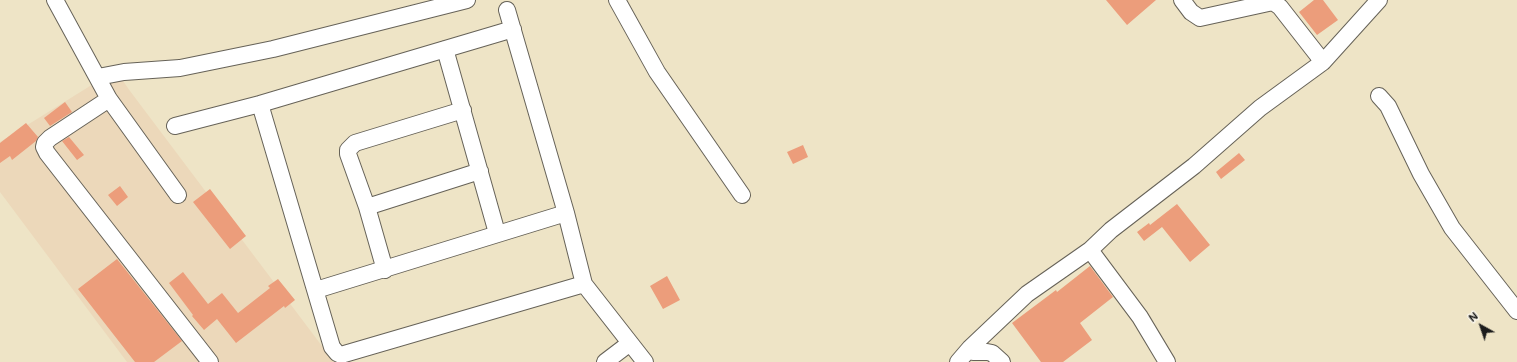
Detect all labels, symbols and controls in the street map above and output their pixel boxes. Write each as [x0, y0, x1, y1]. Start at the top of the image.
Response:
north arrow [1461, 306, 1501, 346]
text: N [1465, 308, 1481, 325]

